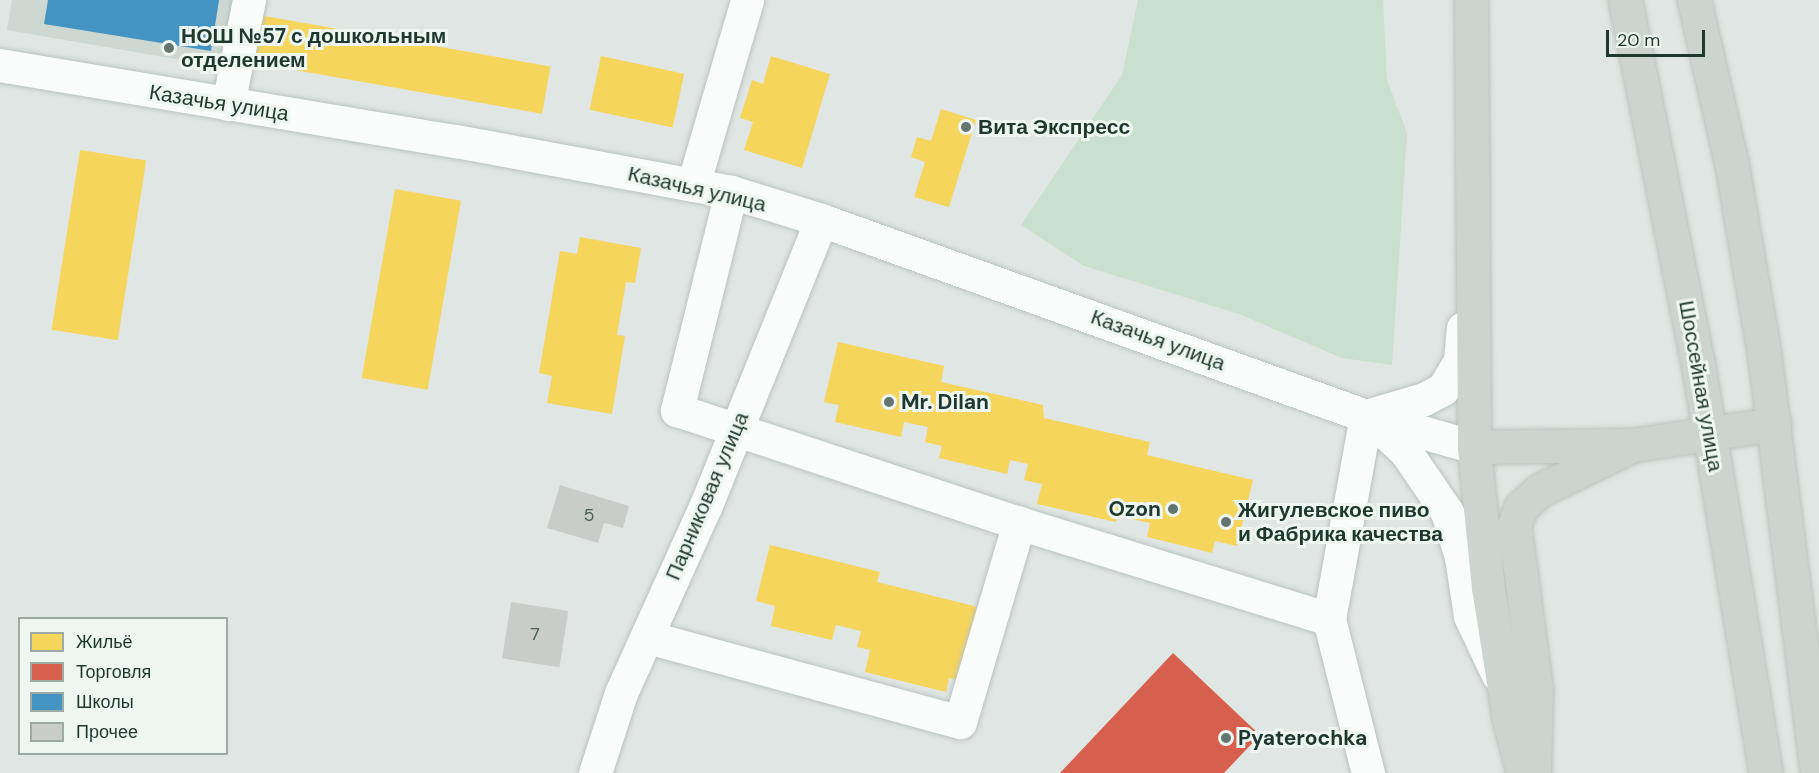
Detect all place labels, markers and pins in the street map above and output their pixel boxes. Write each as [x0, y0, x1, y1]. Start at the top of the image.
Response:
place label: НОШ №57 с дошкольным отделением [181, 23, 446, 73]
marker: НОШ №57 с дошкольным отделением [162, 41, 176, 55]
place label: Вита Экспресс [978, 114, 1130, 140]
marker: Вита Экспресс [959, 120, 973, 134]
place label: Mr. Dilan [901, 389, 989, 415]
marker: Mr. Dilan [882, 395, 896, 409]
place label: Ozon [1108, 496, 1161, 522]
place label: Жигулевское пиво и Фабрика качества [1238, 497, 1443, 547]
marker: Ozon [1166, 502, 1180, 516]
marker: Жигулевское пиво и Фабрика качества [1219, 515, 1233, 529]
place label: Pyaterochka [1238, 725, 1367, 751]
marker: Pyaterochka [1219, 731, 1233, 745]

